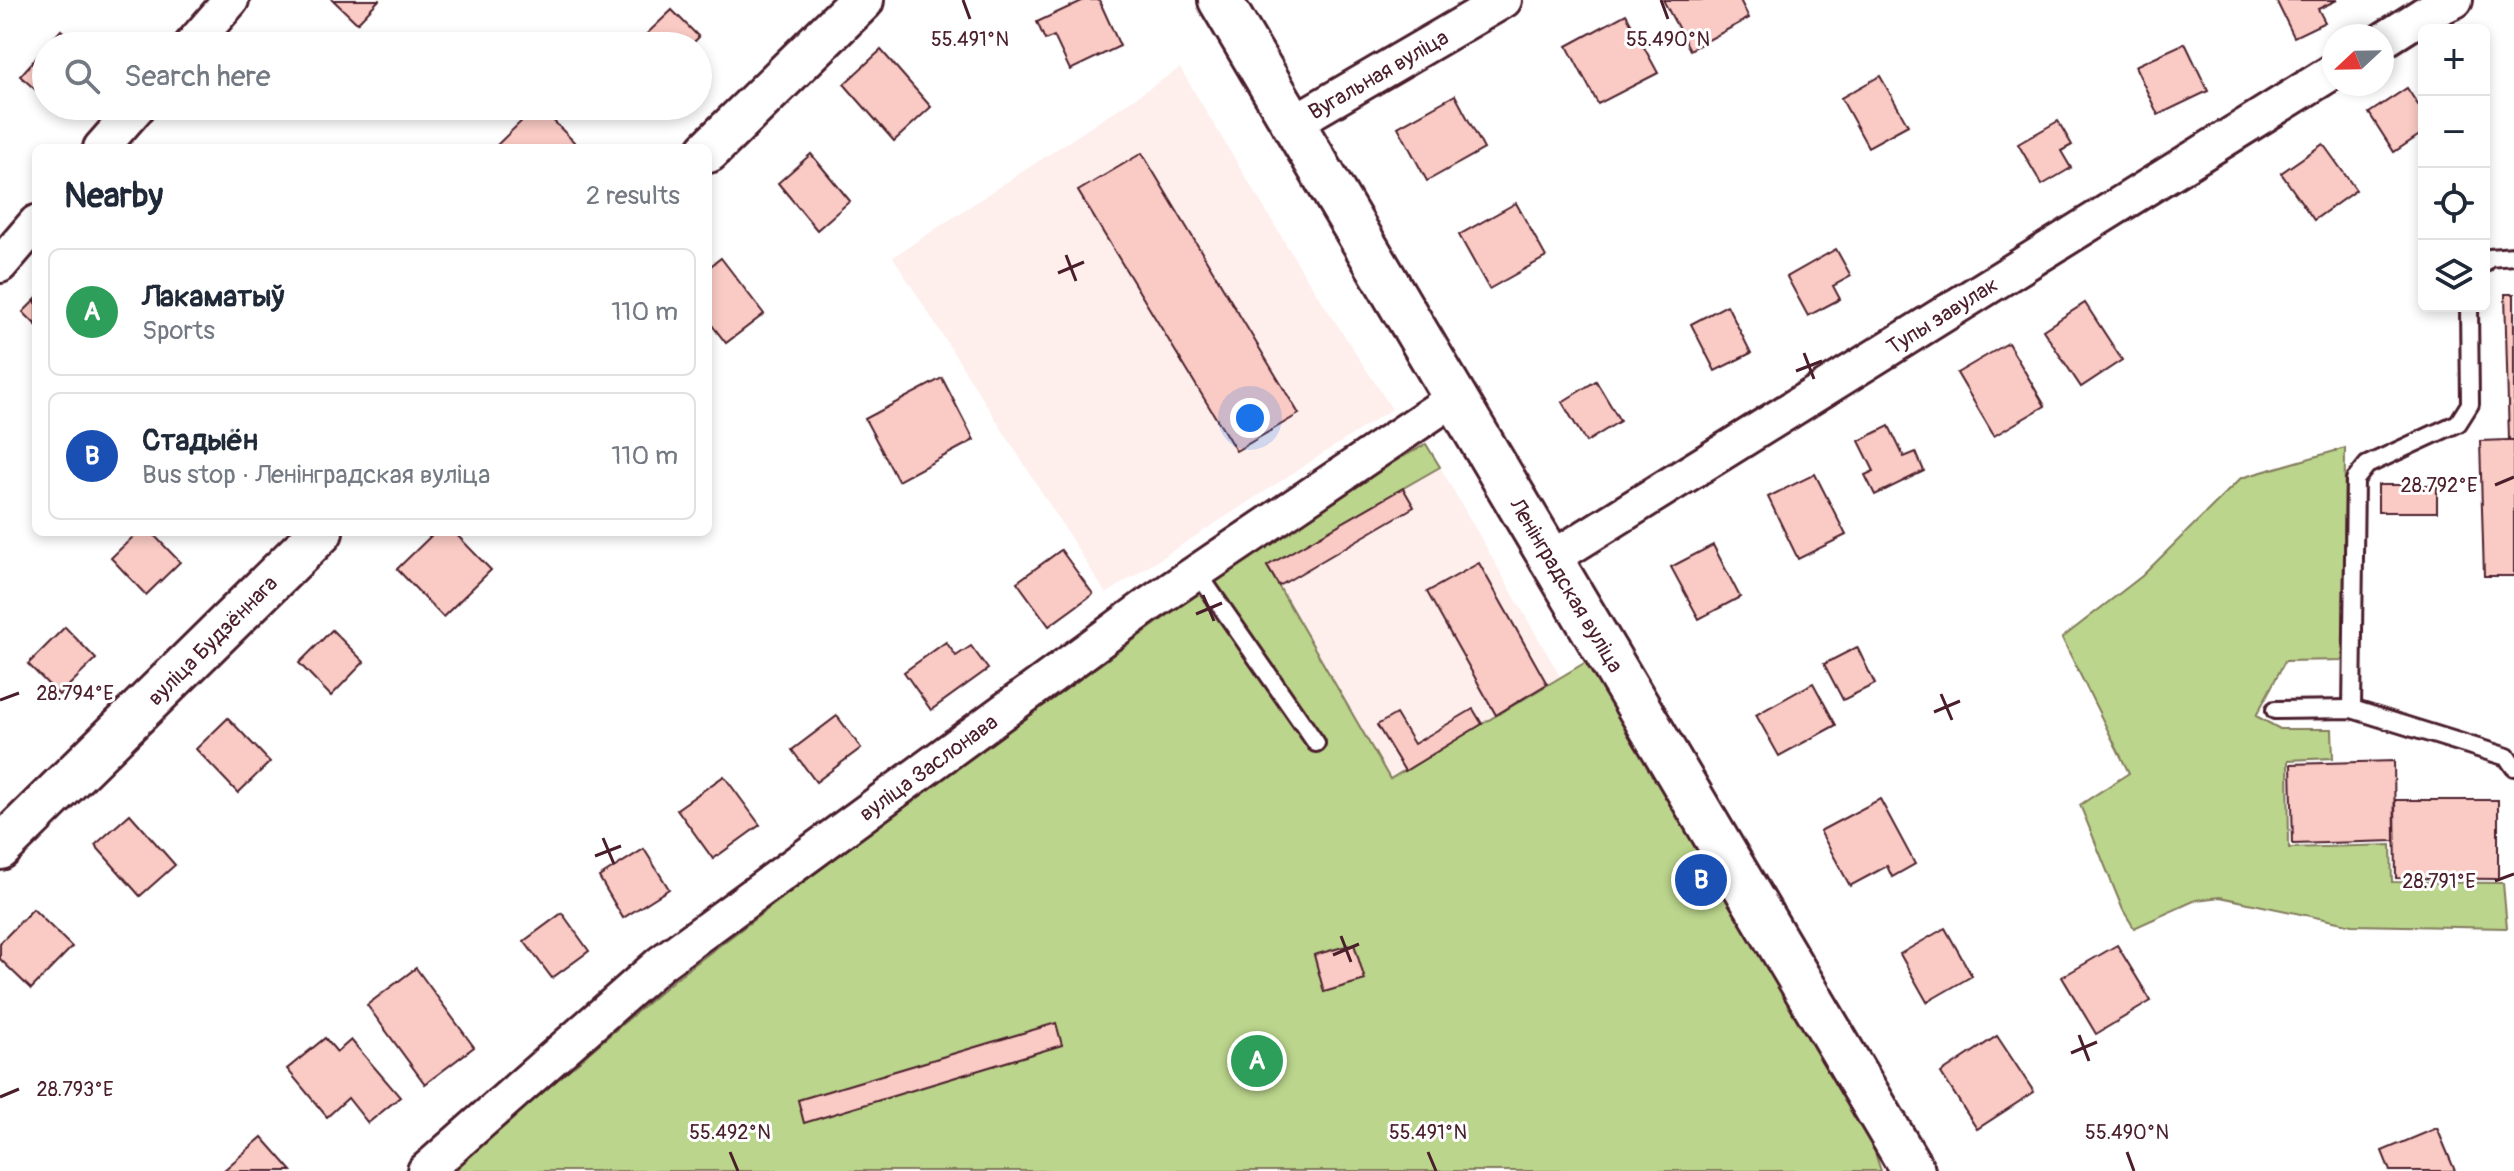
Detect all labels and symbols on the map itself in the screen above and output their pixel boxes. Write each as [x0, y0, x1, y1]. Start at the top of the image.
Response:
street label: Вугальная вуліца [1303, 23, 1454, 126]
north arrow [2322, 24, 2394, 96]
text: 55.491°N [931, 27, 1009, 52]
text: 55.490°N [1626, 27, 1710, 52]
street label: Тупы завулак [1882, 271, 2003, 361]
your location [1230, 398, 1270, 438]
text: 28.792°E [2401, 473, 2477, 498]
street label: Ленінградская вуліца [1502, 492, 1629, 678]
street label: вуліца Будзённага [142, 570, 284, 712]
text: 28.794°E [36, 681, 114, 706]
street label: вуліца Заслонава [854, 708, 1003, 828]
pin: B [1675, 850, 1727, 910]
text: 28.791°E [2402, 869, 2476, 894]
pin: A [1231, 1031, 1283, 1091]
text: 28.793°E [37, 1077, 113, 1102]
text: 55.492°N [689, 1120, 771, 1145]
text: 55.491°N [1389, 1120, 1467, 1145]
text: 55.490°N [2085, 1120, 2169, 1145]

